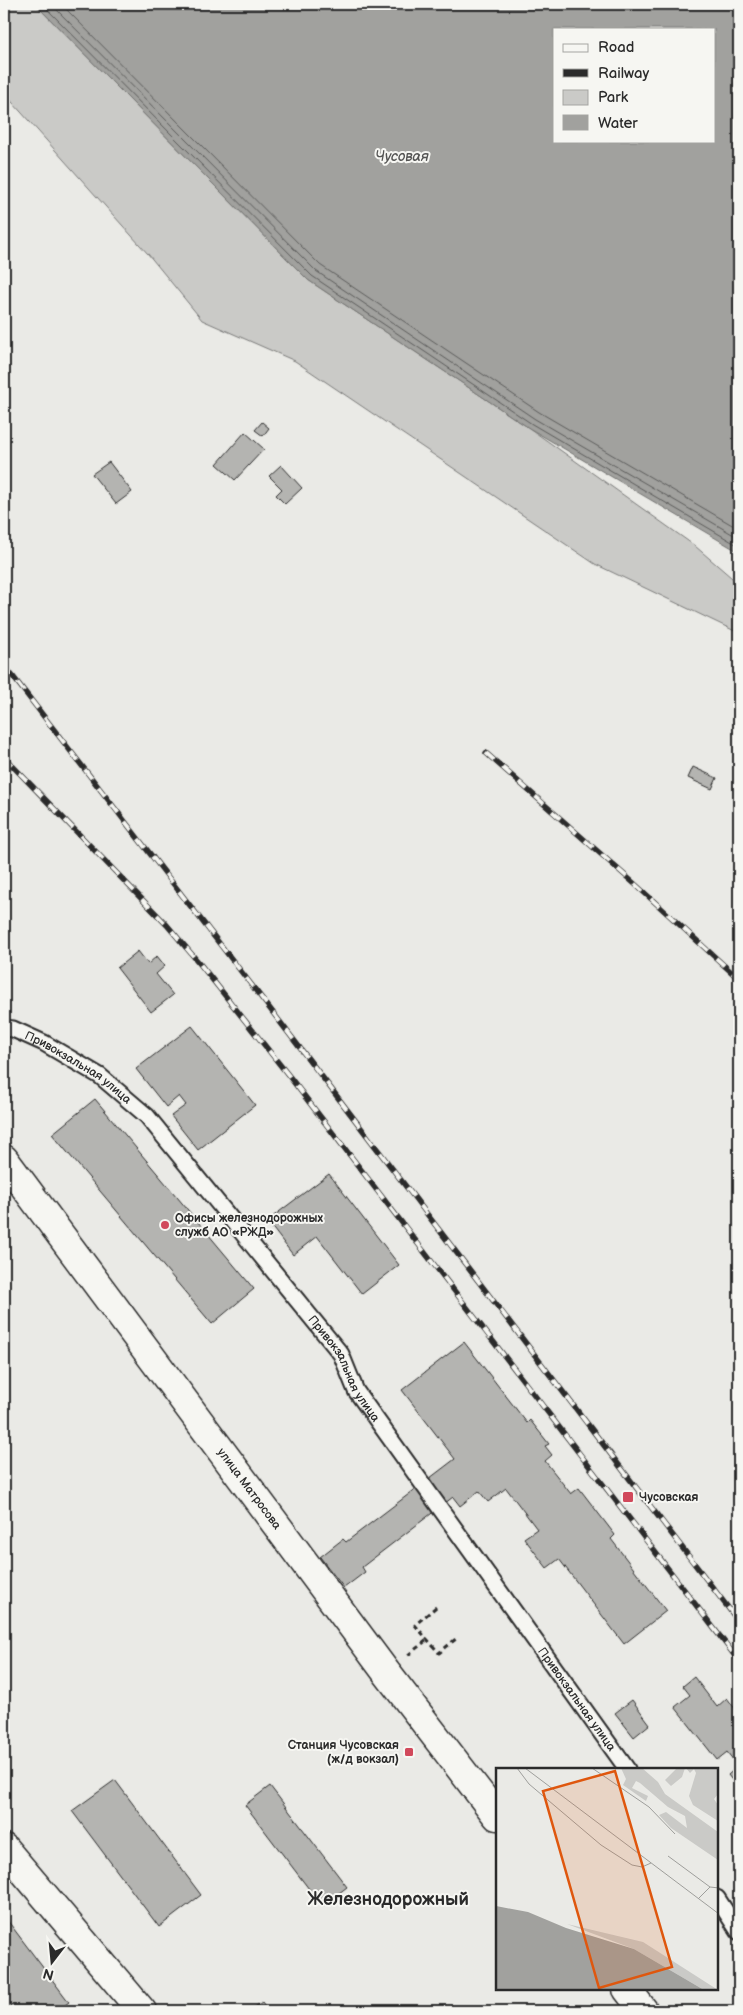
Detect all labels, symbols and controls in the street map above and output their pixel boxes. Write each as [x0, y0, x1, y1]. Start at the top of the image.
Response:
legend [553, 28, 716, 142]
text: Road [598, 38, 634, 57]
text: Railway [598, 64, 649, 83]
text: Park [598, 88, 629, 107]
text: Water [598, 114, 638, 133]
water label: Чусовая [375, 148, 429, 165]
street label: Привокзальная улица [22, 1028, 134, 1107]
place label: Офисы железнодорожных служб АО «РЖД» [175, 1211, 323, 1240]
marker: Офисы железнодорожных служб АО «РЖД» [159, 1219, 171, 1231]
street label: Привокзальная улица [305, 1312, 383, 1425]
street label: улица Матросова [214, 1445, 284, 1533]
marker: Чусовская [621, 1490, 635, 1504]
place label: Чусовская [639, 1490, 698, 1505]
street label: Привокзальная улица [534, 1645, 619, 1754]
place label: Станция Чусовская (ж/д вокзал) [288, 1738, 399, 1767]
marker: Станция Чусовская (ж/д вокзал) [403, 1746, 415, 1758]
inset map [496, 1768, 718, 1990]
district label: Железнодорожный [307, 1889, 469, 1910]
north arrow [28, 1938, 78, 1988]
text: N [41, 1964, 56, 1984]

